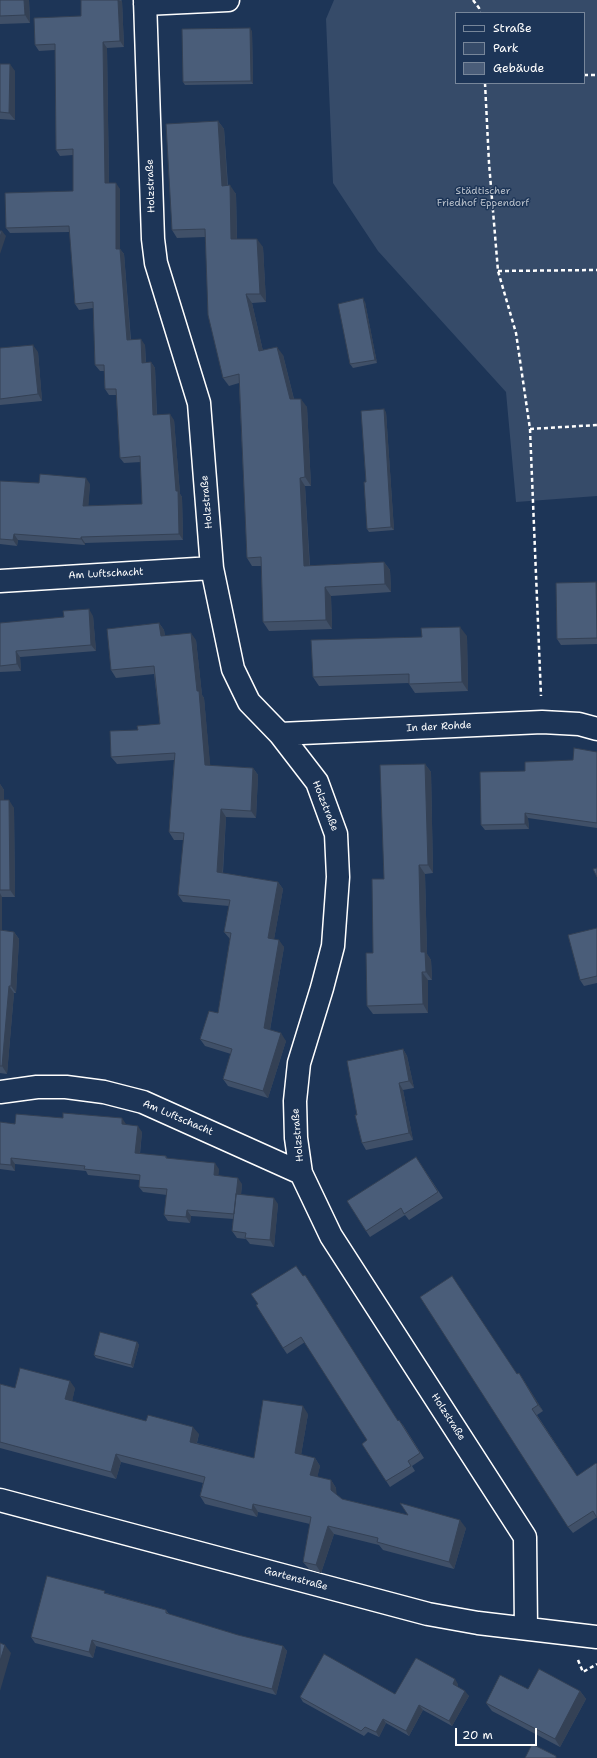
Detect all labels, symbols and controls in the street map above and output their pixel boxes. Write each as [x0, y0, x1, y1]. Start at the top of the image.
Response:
legend [455, 12, 585, 84]
text: Straße [493, 20, 532, 36]
text: Park [493, 40, 519, 56]
text: Gebäude [493, 60, 544, 76]
street label: Holzstraße [144, 159, 158, 213]
park label: Städtischer Friedhof Eppendorf [437, 185, 529, 208]
street label: Holzstraße [199, 475, 215, 529]
street label: Am Luftschacht [68, 566, 144, 582]
street label: In der Rohde [406, 719, 472, 735]
street label: Holzstraße [309, 779, 341, 833]
street label: Am Luftschacht [141, 1098, 215, 1138]
street label: Holzstraße [290, 1108, 306, 1162]
street label: Holzstraße [428, 1391, 468, 1443]
street label: Gartenstraße [263, 1565, 329, 1593]
scale bar [457, 1720, 539, 1746]
text: 20 m [462, 1727, 493, 1743]

